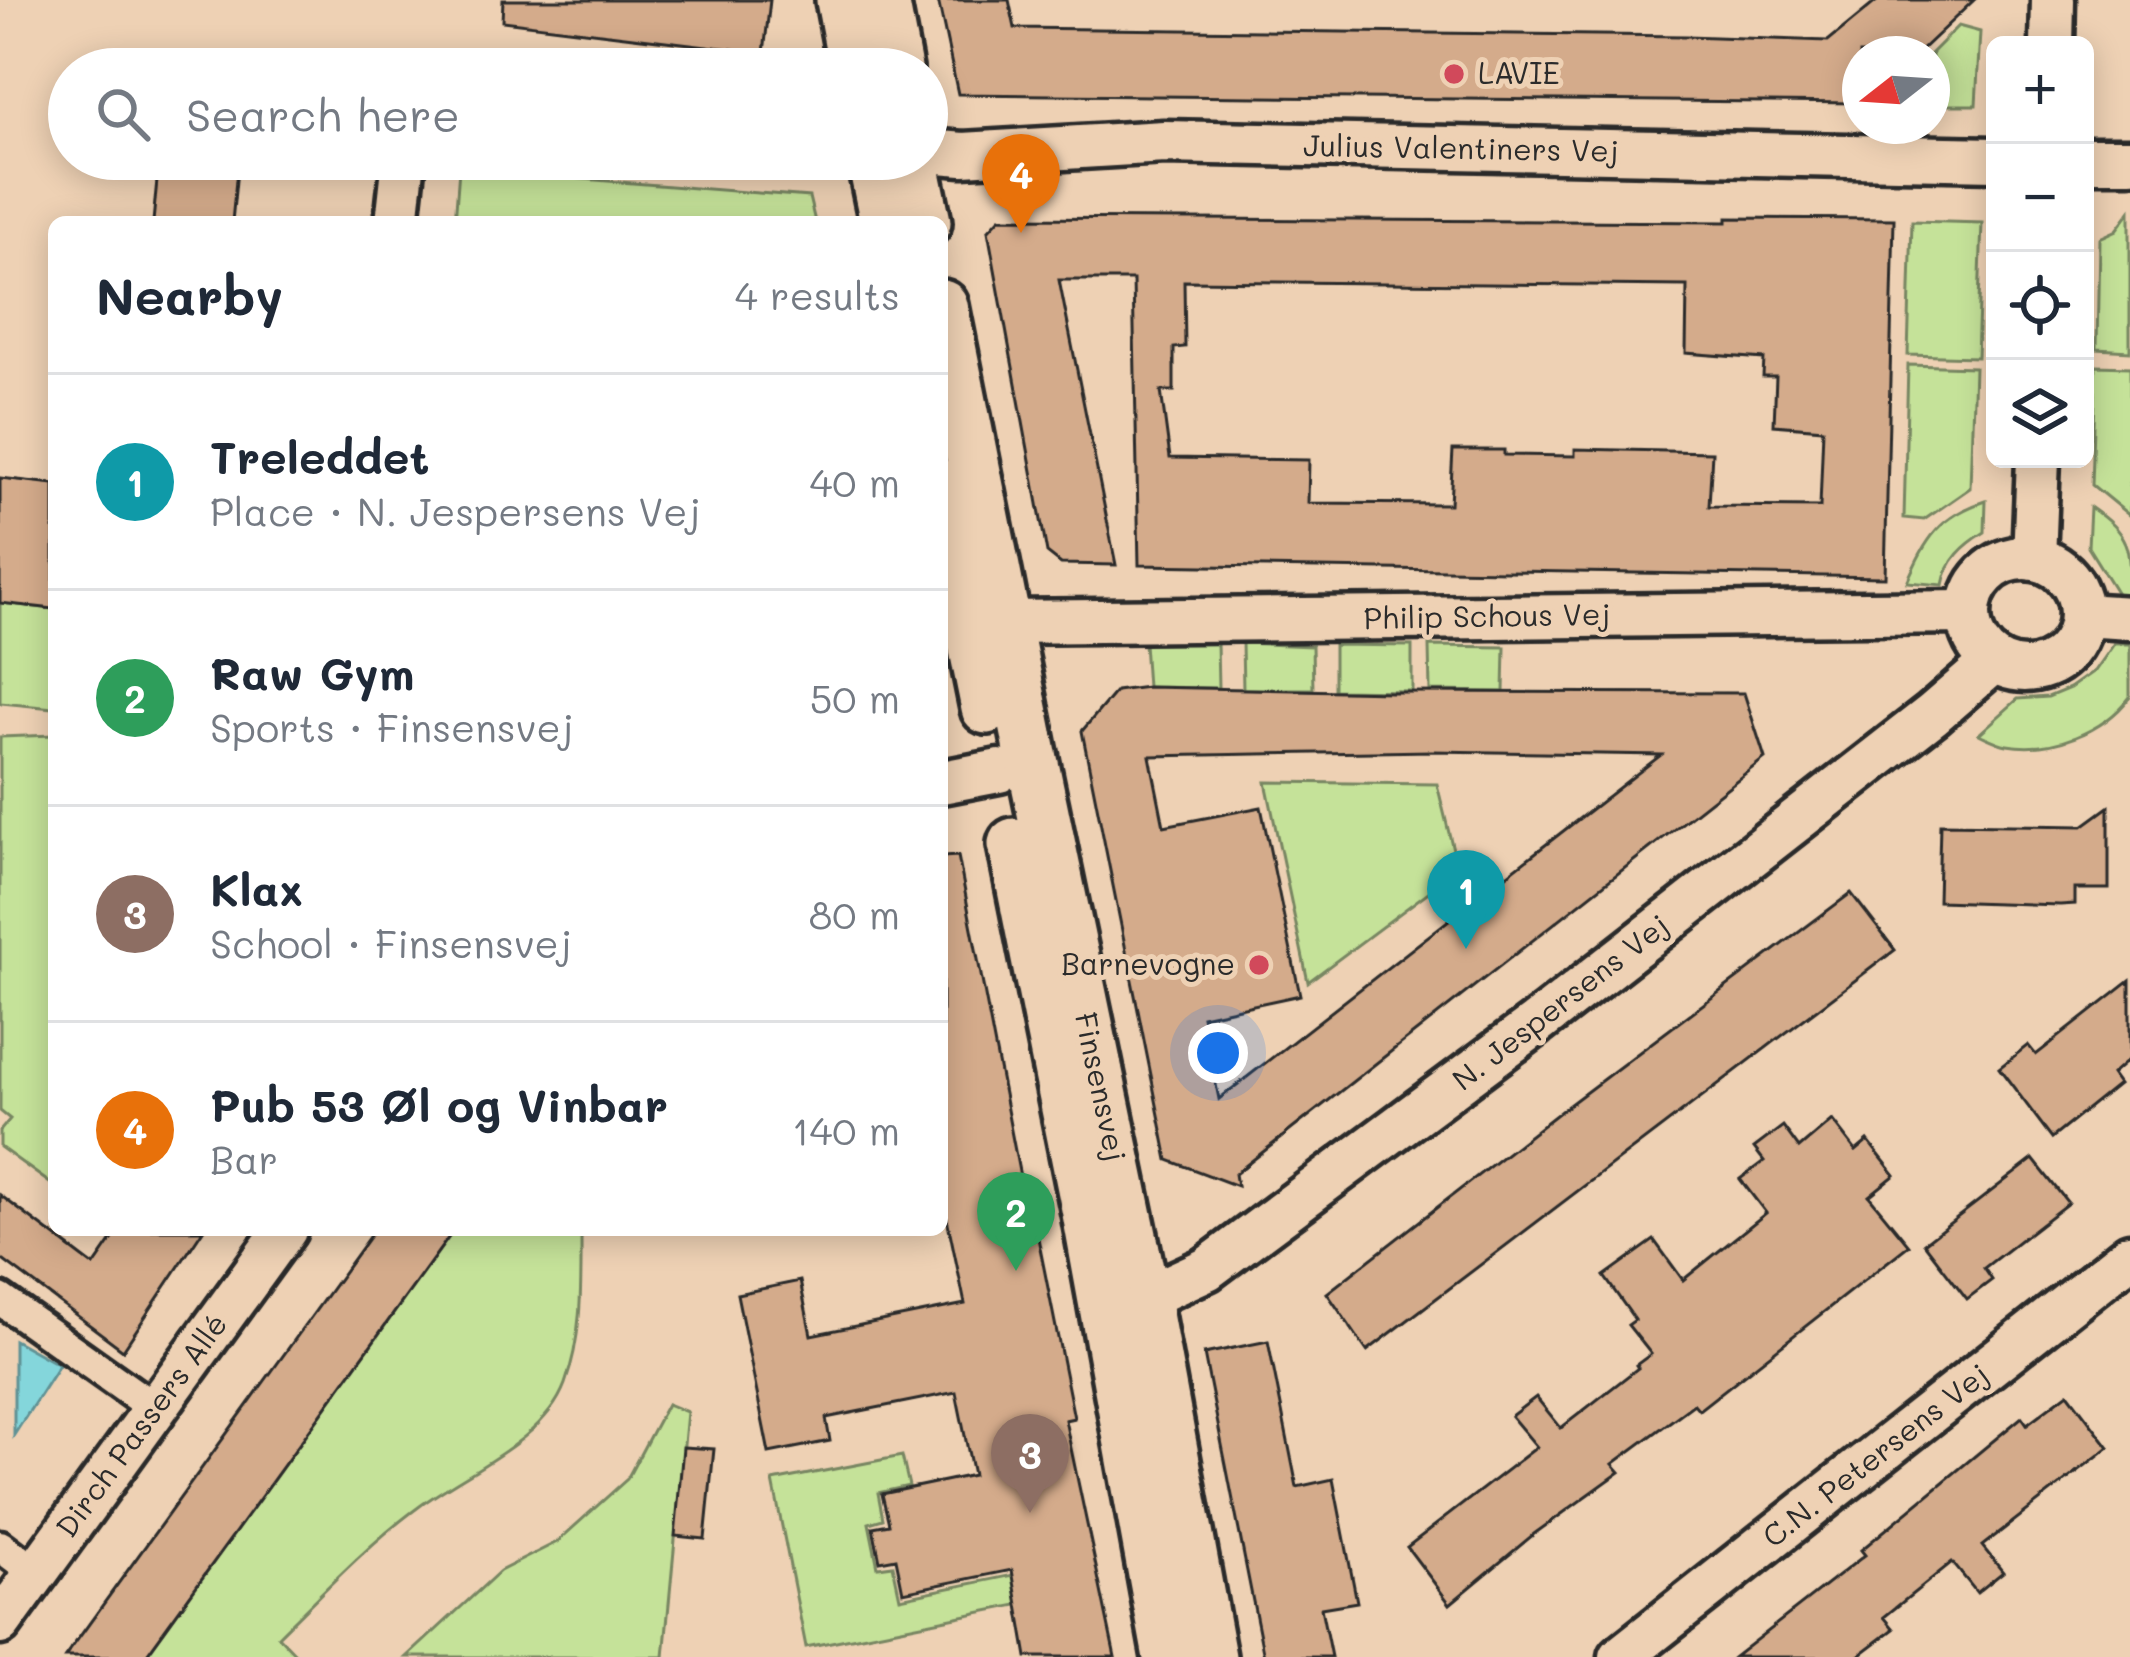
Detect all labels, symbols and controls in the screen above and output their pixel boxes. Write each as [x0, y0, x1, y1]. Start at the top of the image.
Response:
north arrow [1842, 36, 1950, 144]
map controls [1986, 36, 2094, 468]
button: + [1986, 36, 2094, 144]
search box [48, 48, 948, 180]
place label: LAVIE [1478, 52, 1560, 92]
marker: LAVIE [1441, 61, 1467, 87]
icon: search [90, 81, 156, 147]
text: Search here [186, 85, 460, 143]
street label: Julius Valentiners Vej [1303, 124, 1619, 170]
pin: 4 [982, 134, 1060, 233]
button: − [1986, 144, 2094, 252]
button: locate [1986, 252, 2094, 360]
text: Nearby [96, 261, 283, 328]
text: 4 results [735, 269, 900, 320]
button: layers [1986, 360, 2094, 468]
text: Treleddet [210, 427, 430, 485]
text: 1 [126, 456, 144, 507]
text: 40 m [809, 456, 900, 507]
text: Place · N. Jespersens Vej [210, 485, 701, 536]
street label: Philip Schous Vej [1363, 593, 1611, 637]
text: Raw Gym [210, 643, 414, 701]
text: 2 [124, 672, 146, 723]
text: 50 m [810, 672, 900, 723]
text: Sports · Finsensvej [210, 701, 574, 752]
pin: 1 [1427, 850, 1505, 949]
text: Klax [210, 859, 303, 917]
text: 3 [123, 888, 147, 939]
text: 80 m [809, 888, 900, 939]
street label: N. Jespersens Vej [1443, 904, 1676, 1099]
text: School · Finsensvej [210, 917, 572, 968]
place label: Barnevogne [1061, 943, 1235, 983]
marker: Barnevogne [1246, 952, 1272, 978]
street label: Finsensvej [1067, 1008, 1137, 1165]
your location [1188, 1023, 1248, 1083]
text: Pub 53 Øl og Vinbar [210, 1075, 668, 1133]
text: 4 [123, 1104, 147, 1155]
text: 140 m [792, 1104, 900, 1155]
text: Bar [210, 1133, 278, 1184]
pin: 2 [977, 1172, 1055, 1271]
street label: Dirch Passers Allé [46, 1305, 235, 1545]
street label: C.N. Petersens Vej [1753, 1354, 1996, 1555]
pin: 3 [991, 1414, 1069, 1513]

